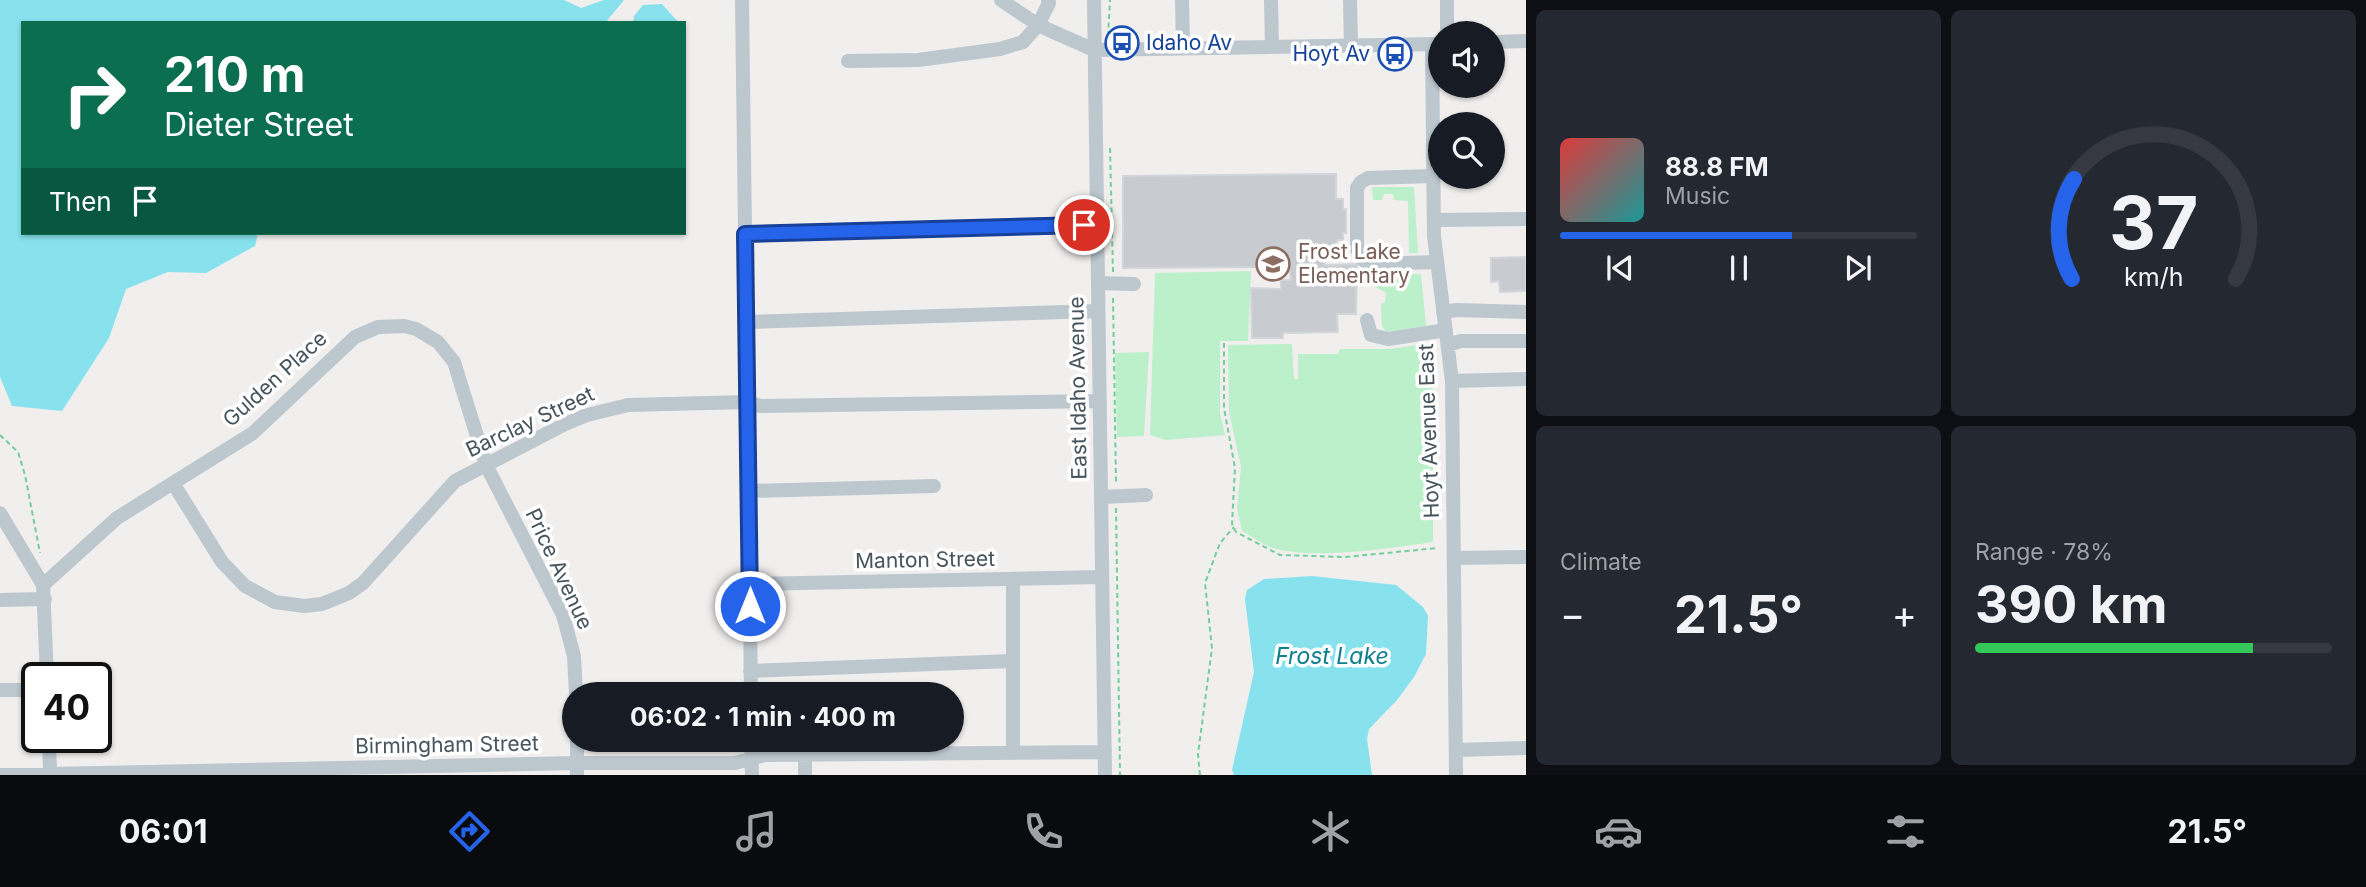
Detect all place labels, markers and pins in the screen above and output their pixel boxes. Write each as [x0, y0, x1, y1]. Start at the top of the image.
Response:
bus stop icon: Idaho Av [1103, 24, 1141, 62]
place label: Idaho Av [1146, 30, 1232, 55]
bus stop icon: Hoyt Av [1376, 35, 1414, 73]
place label: Hoyt Av [1292, 41, 1370, 66]
pin [1054, 195, 1114, 255]
place label: Frost Lake Elementary [1298, 239, 1410, 288]
school or university icon: Frost Lake Elementary [1254, 245, 1292, 283]

